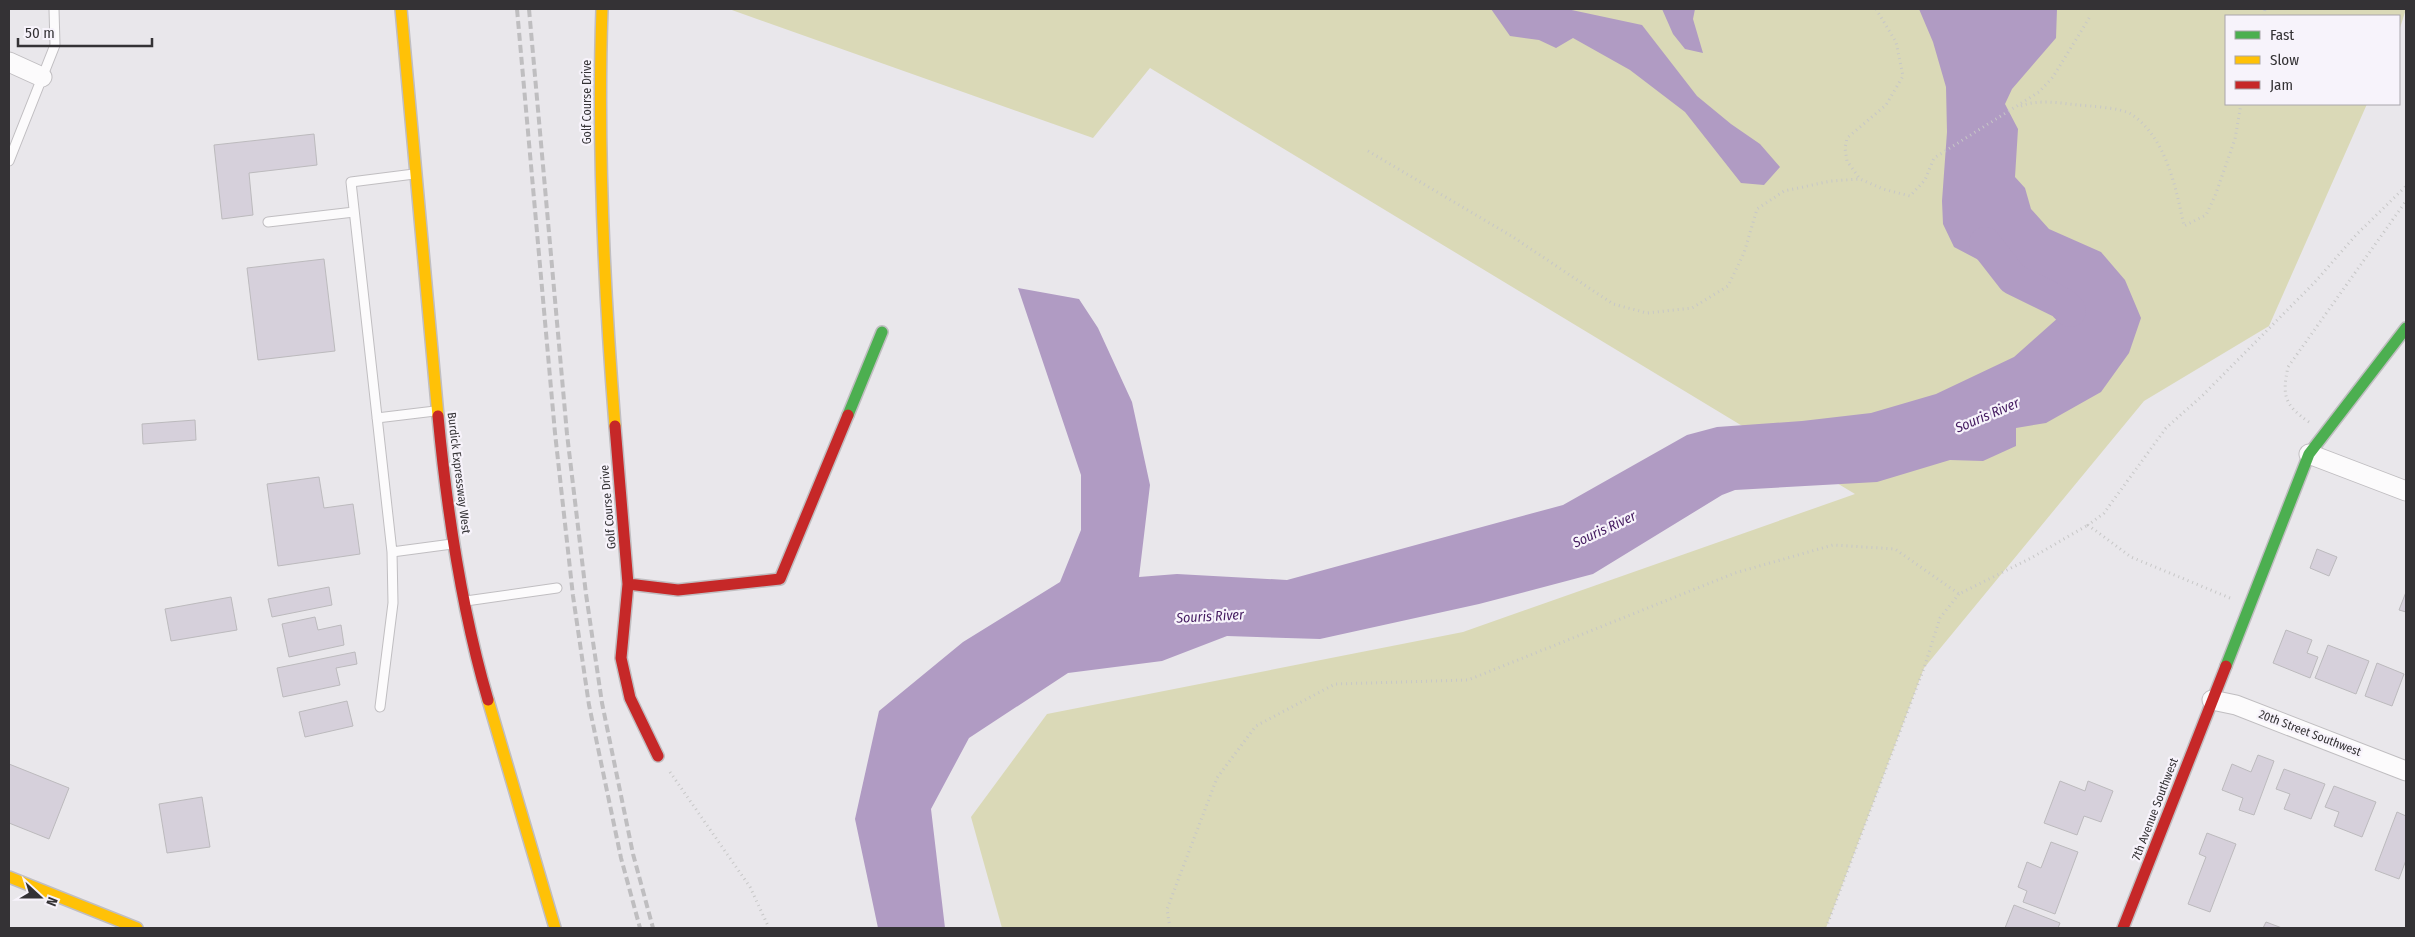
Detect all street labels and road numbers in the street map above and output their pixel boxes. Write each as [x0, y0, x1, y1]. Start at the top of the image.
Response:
street label: Golf Course Drive [580, 60, 594, 144]
street label: Burdick Expressway West [445, 411, 473, 535]
street label: Golf Course Drive [597, 464, 619, 550]
street label: 20th Street Southwest [2257, 707, 2363, 759]
street label: 7th Avenue Southwest [2129, 756, 2181, 862]

